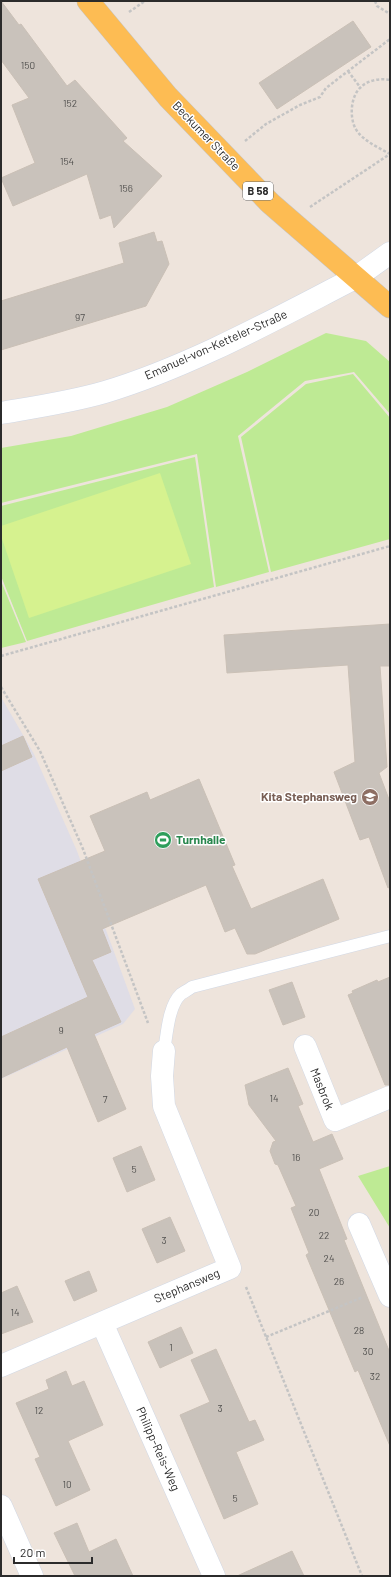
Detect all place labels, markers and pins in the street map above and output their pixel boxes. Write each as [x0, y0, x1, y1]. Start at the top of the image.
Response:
school or university icon: Kita Stephansweg [360, 787, 380, 807]
place label: Kita Stephansweg [261, 789, 357, 803]
sports icon: Turnhalle [153, 830, 173, 850]
place label: Turnhalle [176, 832, 226, 846]

